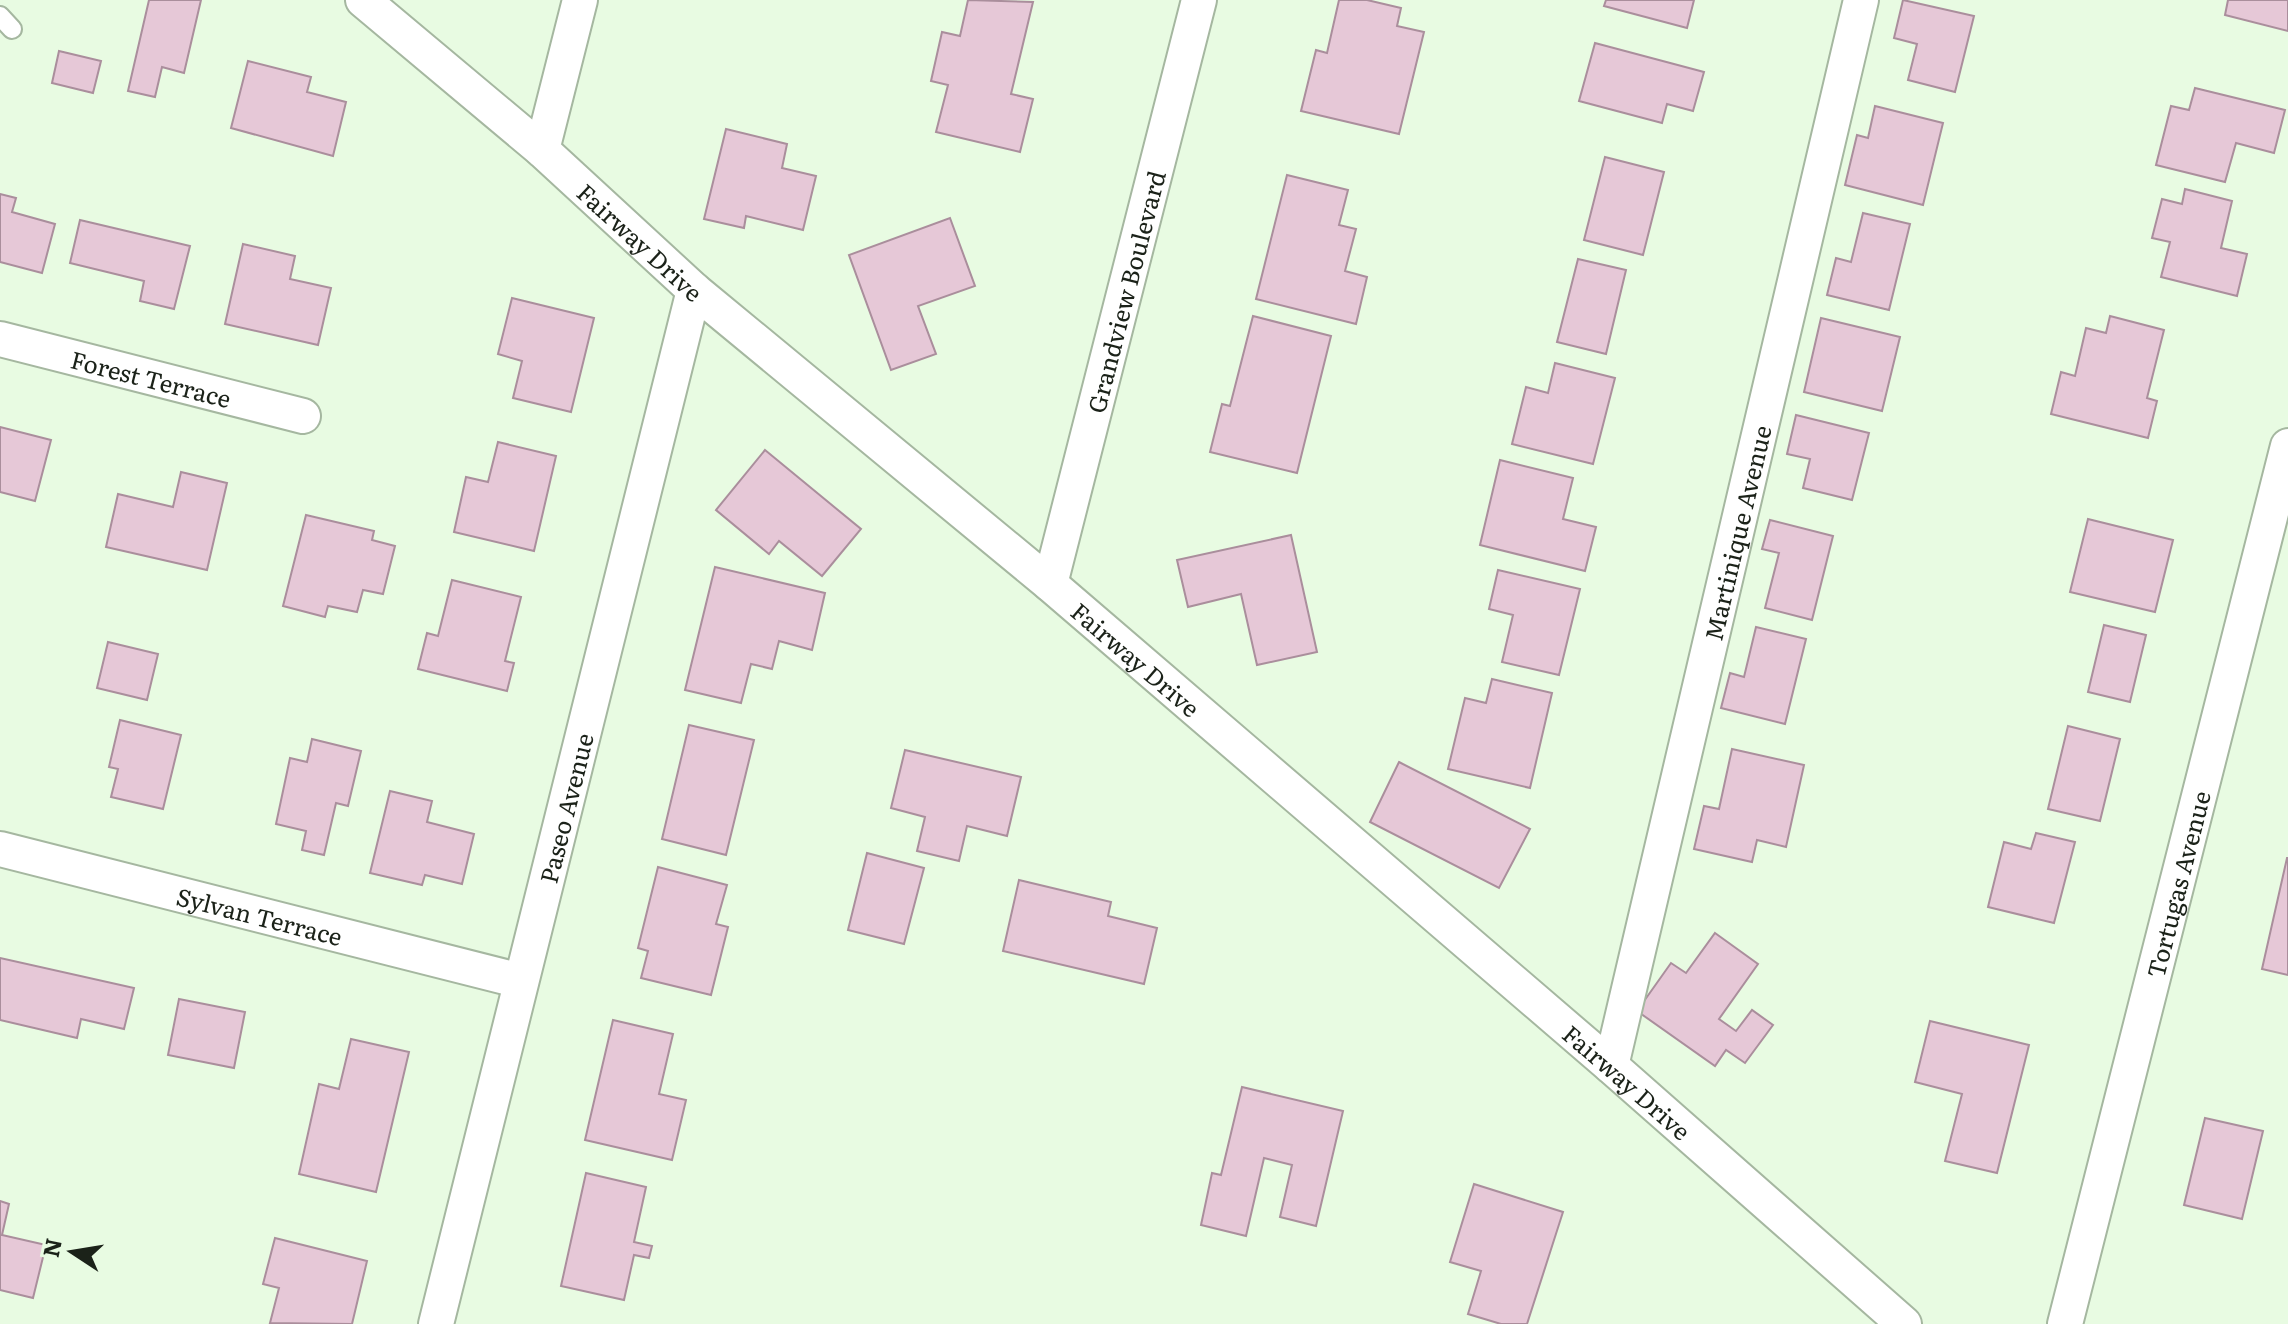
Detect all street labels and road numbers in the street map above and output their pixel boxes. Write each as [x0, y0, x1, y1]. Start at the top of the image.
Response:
street label: Grandview Boulevard [1077, 166, 1172, 416]
street label: Fairway Drive [570, 174, 711, 308]
street label: Forest Terrace [67, 340, 235, 415]
street label: Martinique Avenue [1694, 421, 1778, 644]
street label: Fairway Drive [1065, 593, 1209, 724]
street label: Paseo Avenue [529, 729, 600, 887]
street label: Tortugas Avenue [2136, 787, 2217, 981]
street label: Sylvan Terrace [173, 877, 346, 953]
street label: Fairway Drive [1556, 1015, 1699, 1147]

